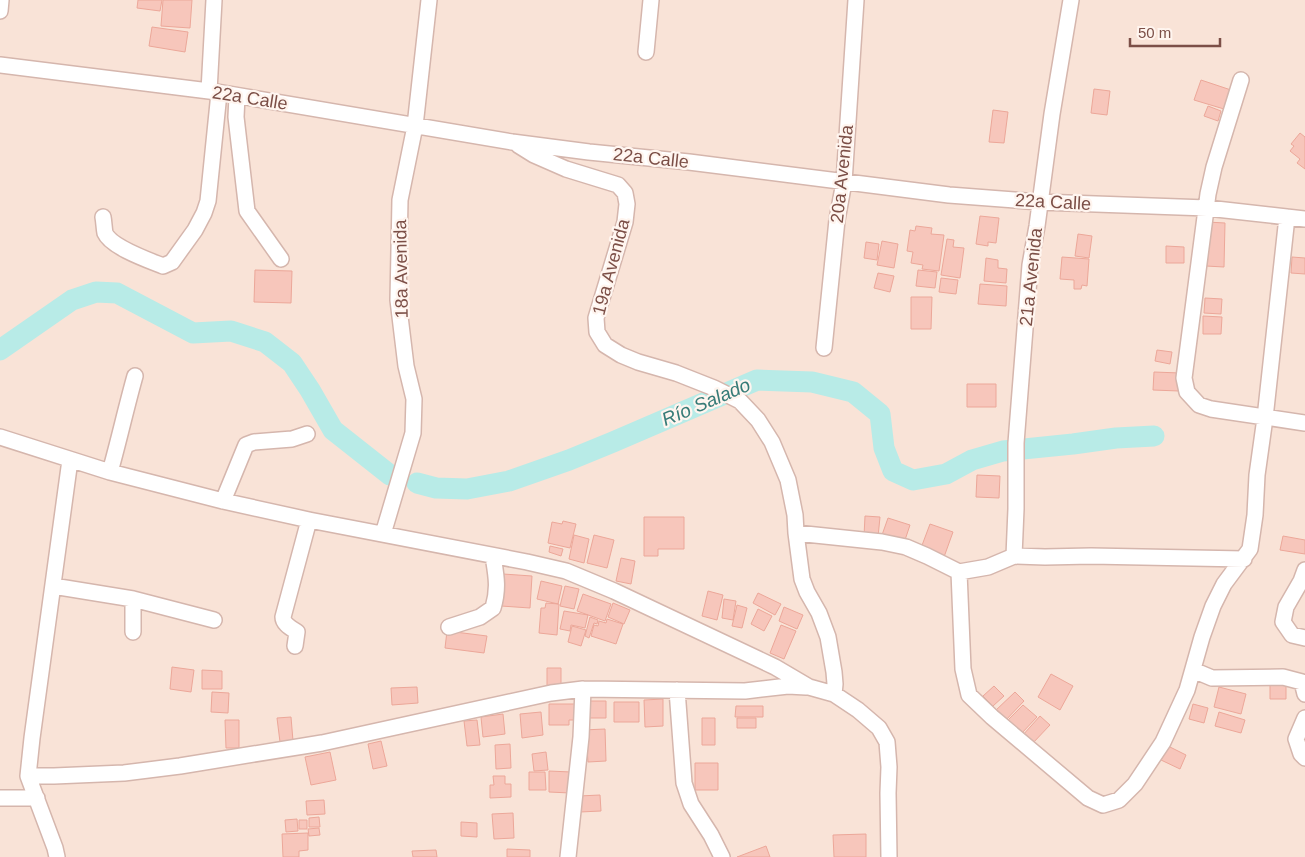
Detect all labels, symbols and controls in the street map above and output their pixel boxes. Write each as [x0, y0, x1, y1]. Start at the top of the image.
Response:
scale bar [1130, 15, 1220, 47]
text: 50 m [1138, 24, 1171, 41]
street label: 22a Calle [211, 82, 289, 114]
street label: 20a Avenida [827, 123, 857, 224]
street label: 22a Calle [612, 144, 690, 172]
street label: 22a Calle [1014, 190, 1092, 214]
street label: 19a Avenida [589, 216, 634, 317]
street label: 18a Avenida [390, 218, 412, 319]
street label: 21a Avenida [1016, 226, 1046, 327]
water label: Río Salado [659, 374, 753, 430]

